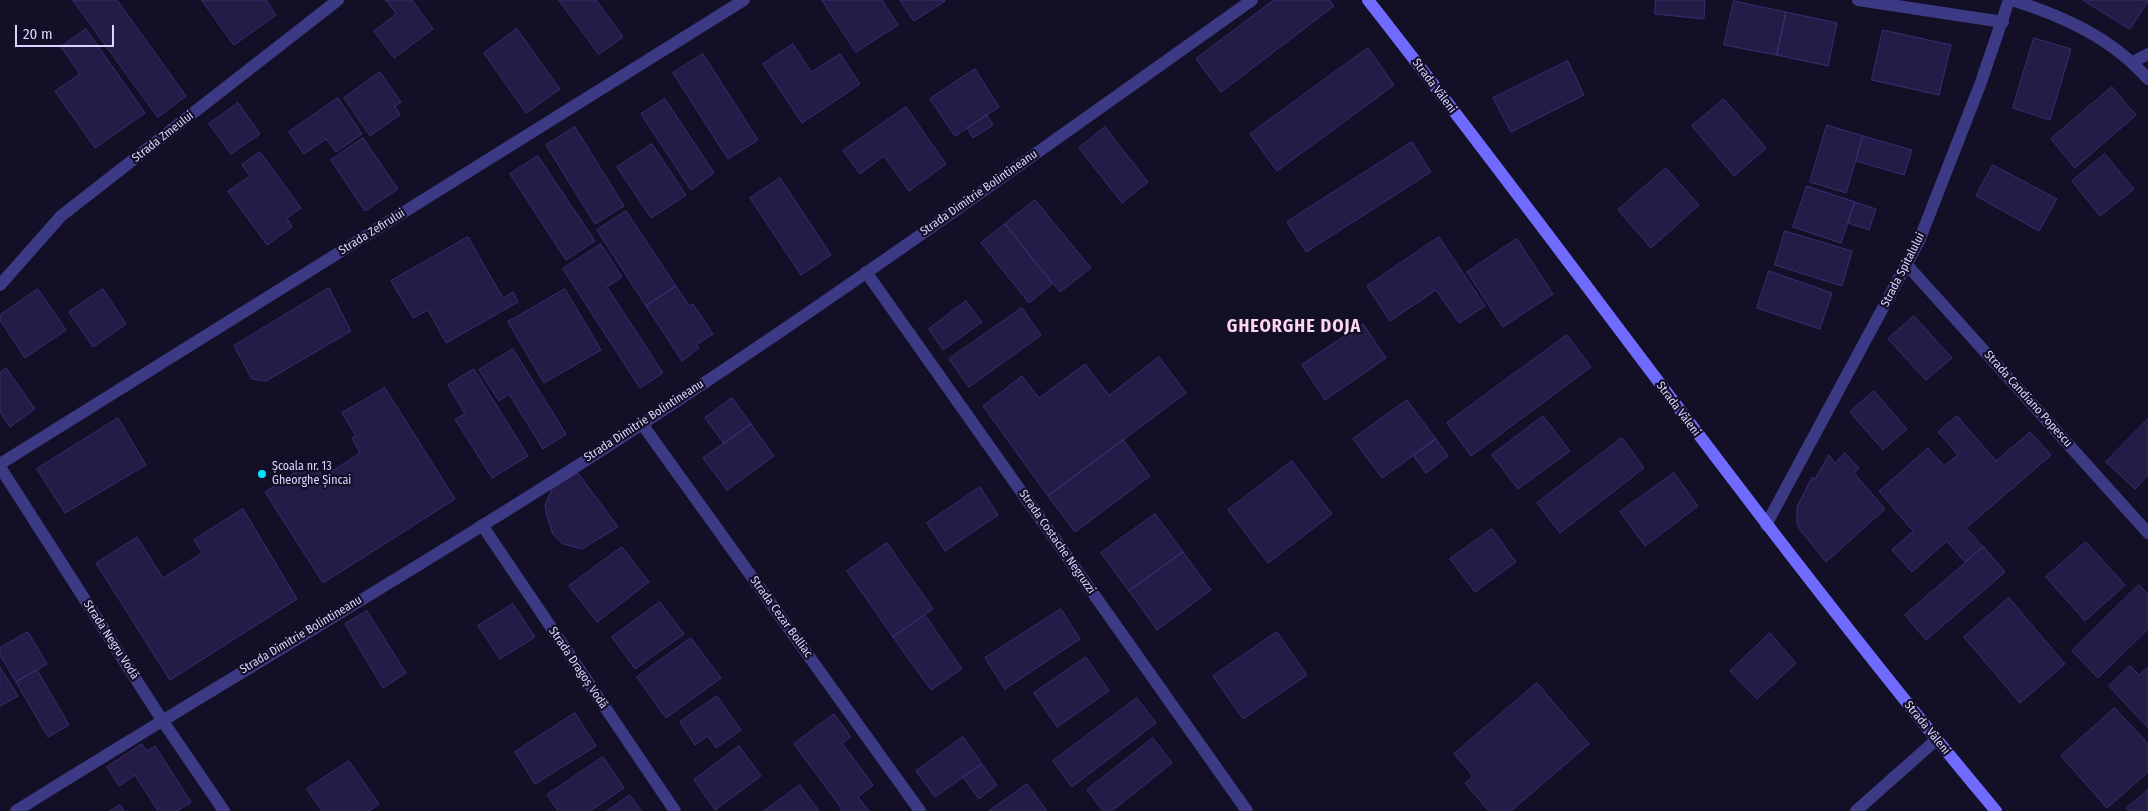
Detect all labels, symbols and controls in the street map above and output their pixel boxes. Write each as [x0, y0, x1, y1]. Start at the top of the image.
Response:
scale bar [18, 15, 116, 47]
text: 20 m [23, 25, 53, 43]
street label: Strada Văleni [1409, 56, 1459, 116]
street label: Strada Zmeului [129, 109, 197, 165]
street label: Strada Dimitrie Bolintineanu [918, 147, 1040, 239]
street label: Strada Zefirului [336, 206, 408, 258]
street label: Strada Spitalului [1878, 230, 1928, 310]
district label: GHEORGHE DOJA [1225, 316, 1363, 338]
street label: Strada Candiano Popescu [1981, 348, 2075, 450]
street label: Strada Dimitrie Bolintineanu [581, 377, 707, 465]
street label: Strada Văleni [1653, 379, 1703, 439]
place label: Școala nr. 13 Gheorghe Șincai [272, 460, 351, 488]
marker: Școala nr. 13 Gheorghe Șincai [256, 468, 268, 480]
street label: Strada Costache Negruzzi [1016, 487, 1098, 597]
street label: Strada Cezar Bolliac [747, 573, 815, 661]
street label: Strada Dimitrie Bolintineanu [237, 593, 365, 677]
street label: Strada Negru Vodă [80, 598, 142, 682]
street label: Strada Dragoș Vodă [545, 624, 611, 712]
street label: Strada Văleni [1901, 698, 1953, 758]

